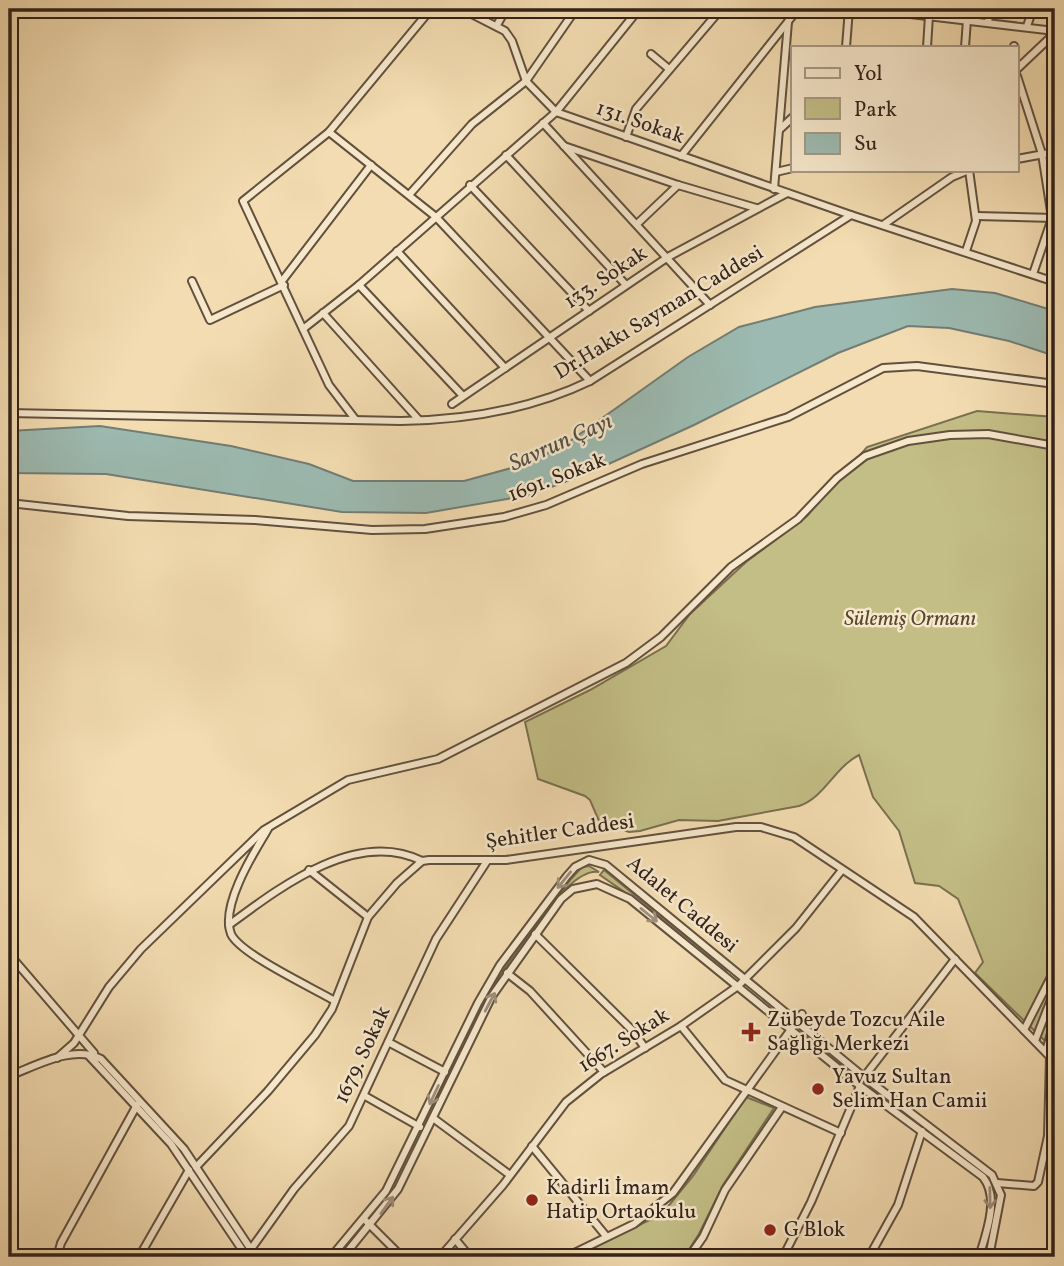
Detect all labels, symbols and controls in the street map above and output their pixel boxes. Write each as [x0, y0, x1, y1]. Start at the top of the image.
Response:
legend [791, 46, 1018, 172]
text: Yol [854, 60, 883, 89]
street label: 131. Sokak [592, 94, 689, 152]
text: Park [854, 96, 897, 125]
text: Su [854, 130, 877, 159]
street label: Dr.Hakkı Sayman Caddesi [549, 239, 769, 387]
street label: 133. Sokak [559, 239, 654, 316]
water label: Savrun Çayı [504, 406, 618, 480]
street label: 1691. Sokak [504, 446, 611, 510]
park label: Sülemiş Ormanı [844, 605, 976, 634]
street label: Şehitler Caddesi [484, 807, 636, 857]
street label: Adalet Caddesi [620, 850, 744, 960]
one-way arrow [557, 870, 572, 889]
one-way arrow [640, 907, 658, 923]
one-way arrow [483, 992, 497, 1013]
street label: 1679. Sokak [328, 1001, 398, 1109]
street label: 1667. Sokak [573, 1001, 676, 1080]
place label: Zübeyde Tozcu Aile Sağlığı Merkezi [767, 1006, 945, 1059]
marker: Zübeyde Tozcu Aile Sağlığı Merkezi [741, 1022, 761, 1042]
place label: Yavuz Sultan Selim Han Camii [832, 1063, 987, 1116]
marker: Yavuz Sultan Selim Han Camii [810, 1081, 826, 1097]
one-way arrow [427, 1084, 441, 1105]
place label: Kadirli İmam Hatip Ortaokulu [546, 1174, 696, 1227]
one-way arrow [983, 1186, 997, 1209]
marker: Kadirli İmam Hatip Ortaokulu [524, 1192, 540, 1208]
one-way arrow [380, 1196, 394, 1215]
place label: G Blok [784, 1216, 846, 1245]
marker: G Blok [762, 1222, 778, 1238]

